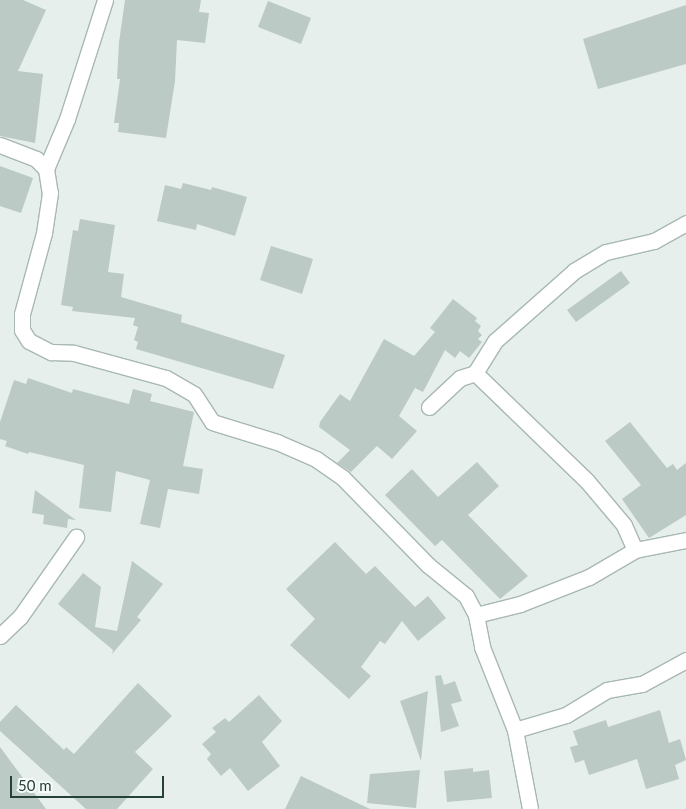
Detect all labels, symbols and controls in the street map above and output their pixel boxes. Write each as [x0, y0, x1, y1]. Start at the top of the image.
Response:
scale bar [12, 766, 166, 798]
text: 50 m [18, 776, 52, 794]

